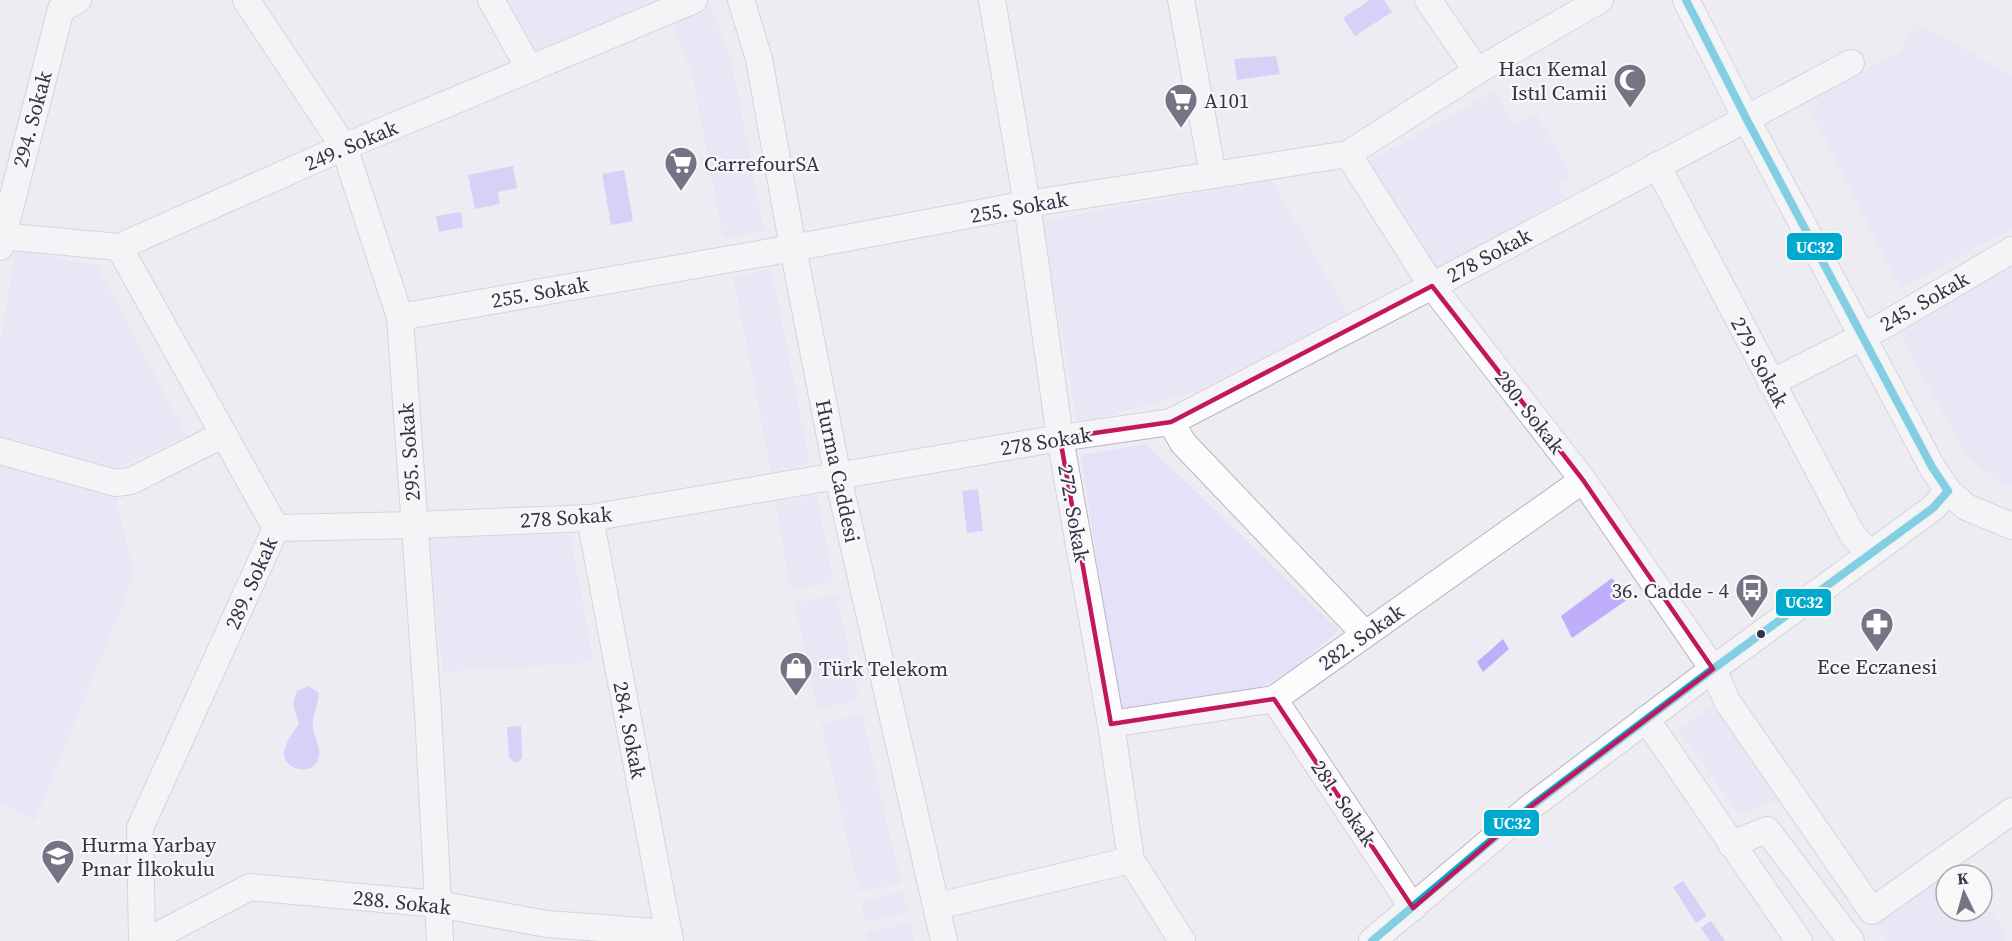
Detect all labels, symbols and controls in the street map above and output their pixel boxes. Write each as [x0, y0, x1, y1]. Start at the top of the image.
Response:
place label: Hacı Kemal Istıl Camii [1499, 54, 1607, 107]
mosque icon: Hacı Kemal Istıl Camii [1612, 62, 1648, 109]
street label: 294. Sokak [5, 67, 59, 170]
supermarket icon: A101 [1163, 82, 1199, 129]
place label: A101 [1204, 86, 1249, 115]
street label: 249. Sokak [300, 112, 402, 178]
supermarket icon: CarrefourSA [663, 145, 699, 192]
place label: CarrefourSA [704, 149, 820, 178]
street label: 255. Sokak [968, 184, 1070, 230]
street label: 278 Sokak [1442, 220, 1537, 289]
line badge: UC32 [1786, 232, 1843, 261]
text: UC32 [1796, 236, 1835, 258]
street label: 245. Sokak [1874, 264, 1974, 338]
street label: 255. Sokak [489, 269, 591, 315]
street label: 279. Sokak [1724, 312, 1796, 413]
street label: 280. Sokak [1488, 364, 1572, 460]
street label: Hurma Caddesi [809, 397, 867, 545]
street label: 295. Sokak [391, 401, 427, 502]
street label: 278 Sokak [998, 419, 1094, 463]
street label: 272. Sokak [1051, 462, 1097, 564]
street label: 278 Sokak [519, 499, 613, 535]
street label: 289. Sokak [218, 532, 284, 634]
bus stop icon: 36. Cadde - 4 [1734, 572, 1770, 619]
place label: 36. Cadde - 4 [1612, 576, 1729, 605]
line badge: UC32 [1775, 588, 1832, 617]
text: UC32 [1785, 591, 1824, 613]
street label: 282. Sokak [1312, 597, 1410, 677]
pharmacy icon: Ece Eczanesi [1859, 606, 1895, 653]
unlabelled marker [1755, 628, 1767, 640]
shop icon: Türk Telekom [778, 650, 814, 697]
place label: Ece Eczanesi [1817, 652, 1937, 681]
place label: Türk Telekom [819, 654, 948, 683]
street label: 284. Sokak [606, 679, 654, 782]
street label: 281. Sokak [1304, 754, 1384, 852]
line badge: UC32 [1483, 809, 1540, 837]
text: UC32 [1493, 812, 1532, 834]
place label: Hurma Yarbay Pınar İlkokulu [81, 830, 217, 883]
school or university icon: Hurma Yarbay Pınar İlkokulu [40, 838, 76, 885]
north arrow [1934, 863, 1994, 923]
text: K [1956, 867, 1970, 890]
street label: 288. Sokak [352, 882, 453, 922]

